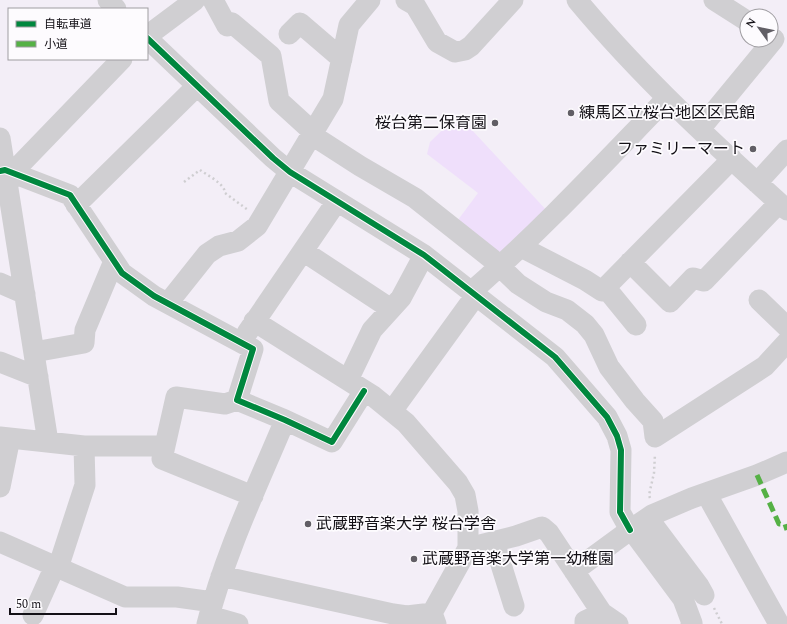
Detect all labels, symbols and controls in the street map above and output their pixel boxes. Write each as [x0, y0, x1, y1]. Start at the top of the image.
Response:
legend [8, 8, 148, 60]
north arrow [739, 8, 779, 48]
text: N [741, 14, 761, 31]
text: 自転車道 [44, 15, 92, 34]
text: 小道 [44, 35, 68, 54]
place label: 練馬区立桜台地区区民館 [579, 101, 755, 125]
marker: 練馬区立桜台地区区民館 [566, 108, 576, 118]
place label: 桜台第二保育園 [375, 111, 487, 135]
marker: 桜台第二保育園 [490, 118, 500, 128]
place label: ファミリーマート [617, 137, 745, 161]
marker: ファミリーマート [748, 144, 758, 154]
place label: 武蔵野音楽大学 桜台学舎 [316, 512, 496, 536]
marker: 武蔵野音楽大学 桜台学舎 [303, 519, 313, 529]
place label: 武蔵野音楽大学第一幼稚園 [422, 547, 614, 571]
marker: 武蔵野音楽大学第一幼稚園 [409, 554, 419, 564]
scale bar [10, 590, 116, 616]
text: 50 m [16, 595, 41, 614]

